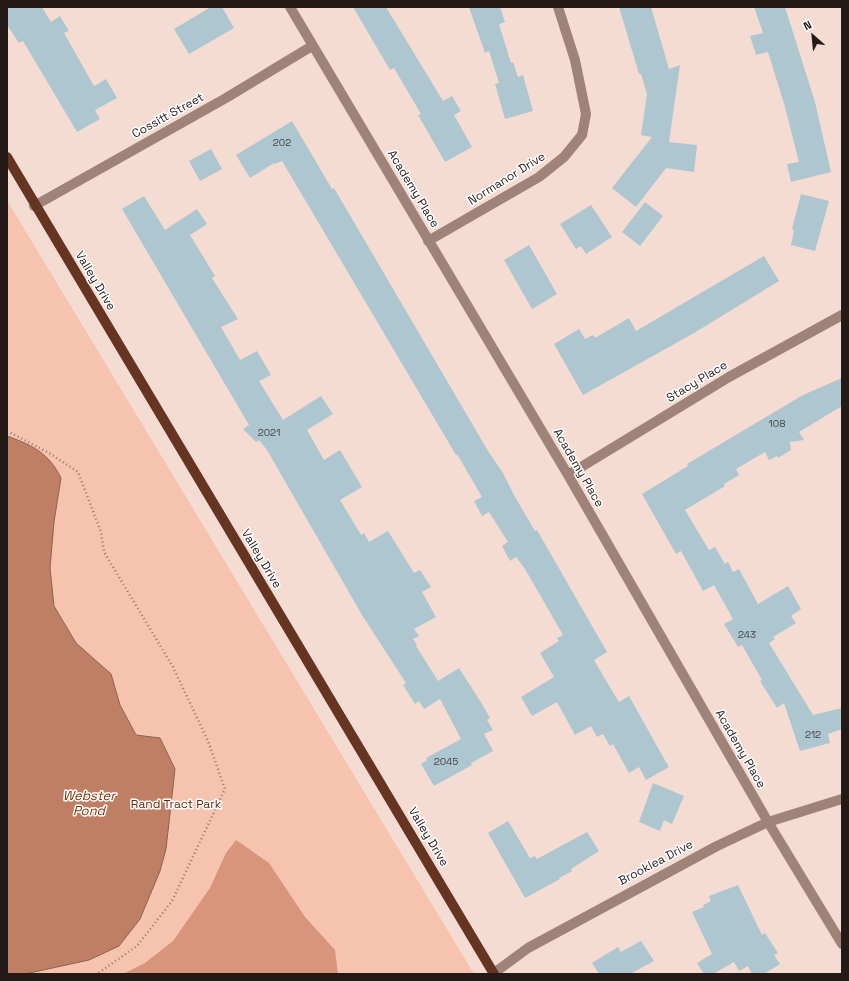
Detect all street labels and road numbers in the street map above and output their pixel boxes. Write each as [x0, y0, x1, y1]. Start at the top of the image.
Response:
street label: Cossitt Street [130, 90, 206, 142]
street label: Academy Place [384, 148, 442, 230]
street label: Normanor Drive [466, 150, 548, 208]
street label: Valley Drive [72, 249, 118, 313]
street label: Stacy Place [664, 358, 730, 406]
street label: Academy Place [550, 426, 606, 510]
street label: Valley Drive [238, 527, 284, 591]
street label: Academy Place [712, 707, 768, 791]
street label: Valley Drive [405, 805, 451, 869]
street label: Brooklea Drive [616, 837, 696, 889]

